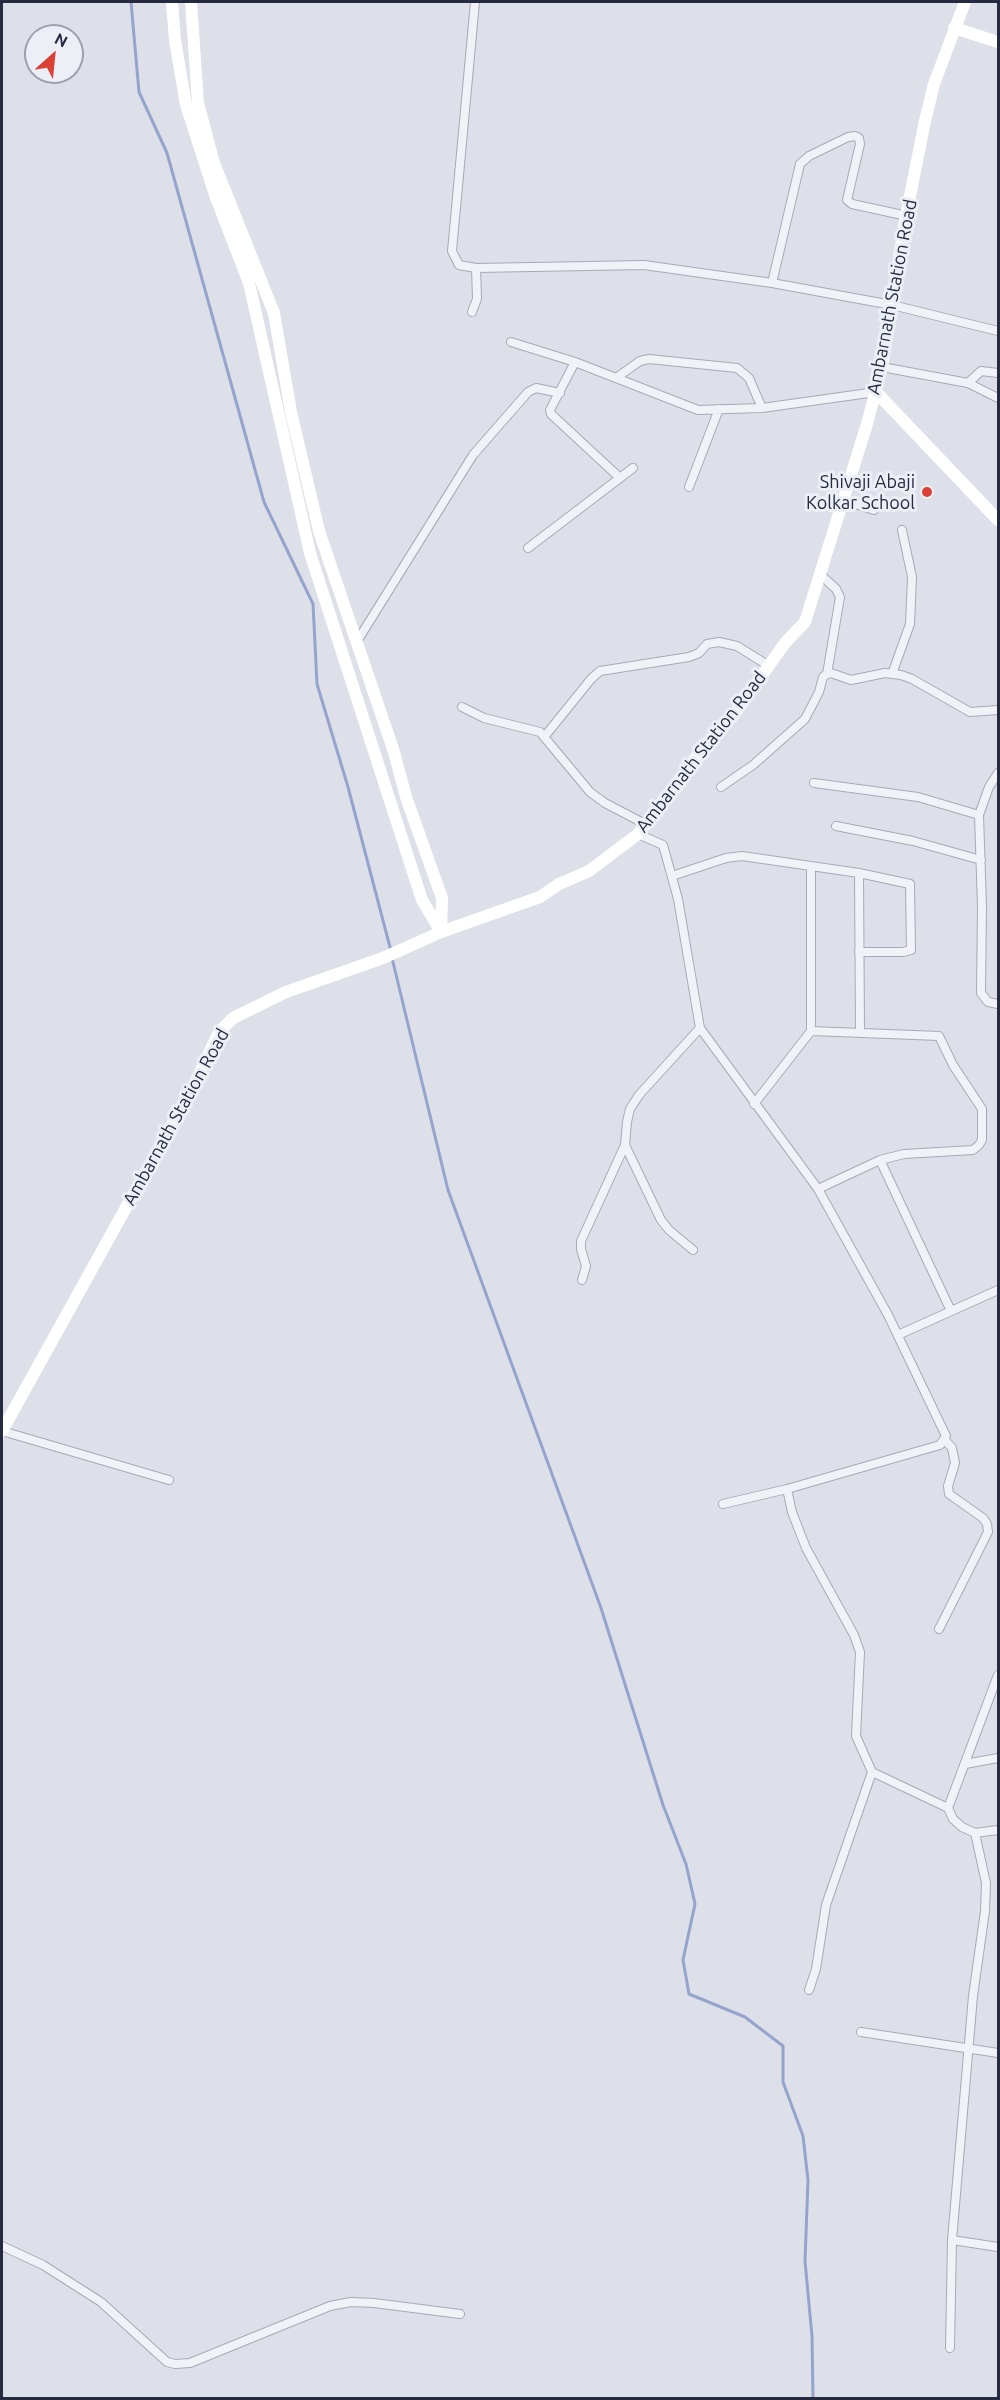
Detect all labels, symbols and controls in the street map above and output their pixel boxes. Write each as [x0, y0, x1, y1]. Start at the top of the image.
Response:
north arrow [24, 24, 84, 84]
text: N [52, 29, 71, 50]
street label: Ambarnath Station Road [862, 198, 922, 396]
place label: Shivaji Abaji Kolkar School [806, 471, 915, 514]
marker: Shivaji Abaji Kolkar School [920, 485, 934, 499]
street label: Ambarnath Station Road [631, 667, 771, 837]
street label: Ambarnath Station Road [118, 1025, 234, 1209]

